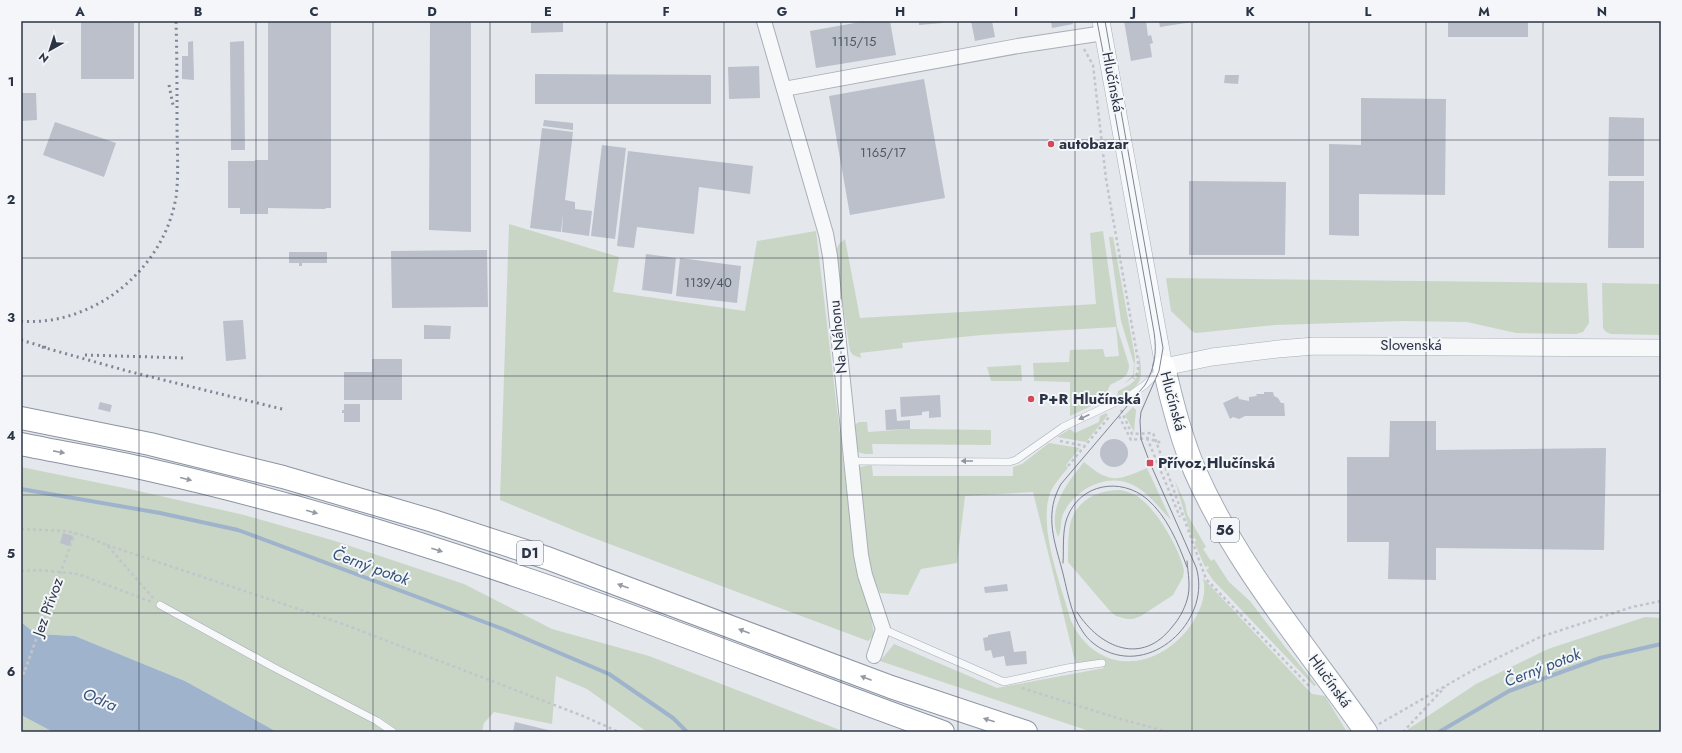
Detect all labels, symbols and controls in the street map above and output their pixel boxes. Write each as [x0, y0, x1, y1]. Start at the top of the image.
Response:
text: A [74, 2, 85, 21]
text: B [194, 2, 203, 21]
text: C [309, 2, 319, 21]
text: D [427, 2, 437, 21]
text: E [544, 2, 552, 21]
text: F [662, 2, 670, 21]
text: G [777, 2, 788, 21]
text: H [895, 2, 905, 21]
text: I [1014, 2, 1018, 21]
text: J [1129, 2, 1136, 21]
text: K [1245, 2, 1255, 21]
text: L [1365, 2, 1372, 21]
text: M [1478, 2, 1490, 21]
text: N [1597, 2, 1607, 21]
north arrow [30, 30, 70, 70]
house number: 1115/15 [832, 32, 876, 51]
text: N [35, 49, 52, 67]
street label: Hlučínská [1096, 50, 1130, 114]
text: 1 [8, 72, 14, 91]
place label: autobazar [1059, 133, 1130, 155]
marker: autobazar [1046, 139, 1056, 149]
house number: 1165/17 [860, 143, 906, 162]
text: 2 [7, 190, 15, 209]
house number: 1139/40 [684, 273, 732, 292]
street label: Na Náhonu [823, 299, 853, 375]
text: 3 [7, 308, 15, 327]
street label: Slovenská [1380, 334, 1442, 356]
street label: Hlučínská [1154, 369, 1192, 433]
place label: P+R Hlučínská [1039, 388, 1141, 410]
marker: P+R Hlučínská [1026, 394, 1036, 404]
one-way arrow [1078, 414, 1089, 420]
text: 4 [6, 426, 16, 445]
one-way arrow [53, 449, 65, 455]
place label: Přívoz,Hlučínská [1158, 452, 1275, 474]
one-way arrow [960, 458, 973, 464]
marker: Přívoz,Hlučínská [1145, 458, 1155, 468]
one-way arrow [181, 476, 193, 482]
one-way arrow [306, 509, 318, 515]
road number: 56 [1211, 518, 1239, 542]
road number: D1 [517, 541, 543, 565]
water label: Černý potok [329, 542, 413, 591]
text: 5 [7, 544, 15, 563]
one-way arrow [431, 547, 443, 553]
street label: Jez Přívoz [27, 575, 69, 641]
one-way arrow [616, 582, 628, 588]
one-way arrow [738, 628, 750, 634]
water label: Černý potok [1501, 642, 1585, 693]
street label: Hlučínská [1303, 650, 1357, 712]
text: 6 [7, 662, 16, 681]
one-way arrow [860, 674, 872, 680]
water label: Odra [79, 682, 121, 717]
one-way arrow [983, 716, 995, 722]

